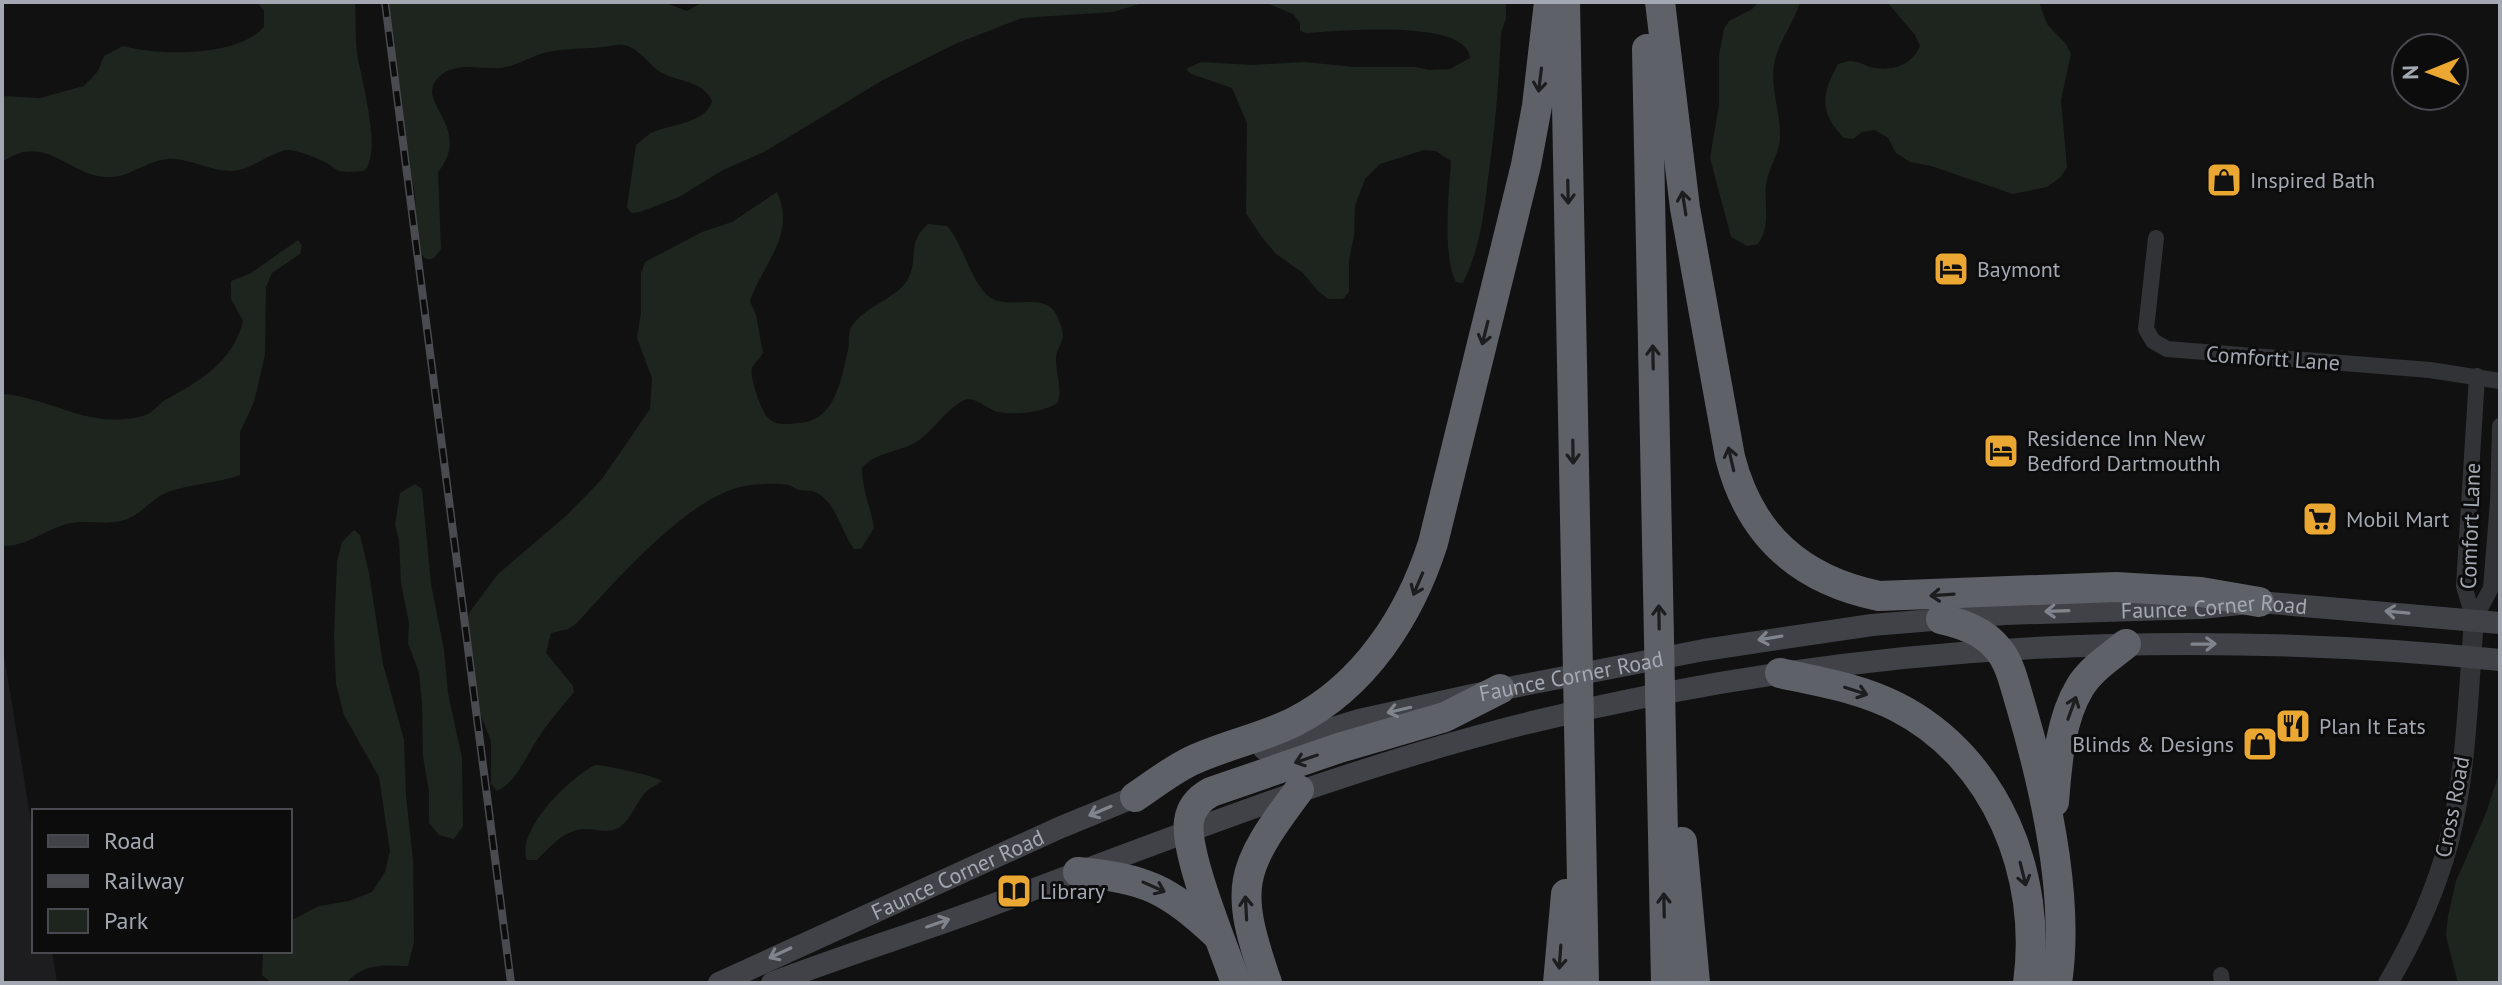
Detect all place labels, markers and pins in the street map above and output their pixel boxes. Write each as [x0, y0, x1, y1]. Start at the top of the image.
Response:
shop icon: Inspired Bath [2205, 161, 2243, 199]
place label: Inspired Bath [2250, 166, 2375, 194]
hotel icon: Baymont [1932, 250, 1970, 288]
place label: Baymont [1977, 255, 2061, 283]
place label: Residence Inn New Bedford Dartmouthh [2027, 424, 2221, 477]
hotel icon: Residence Inn New Bedford Dartmouthh [1982, 432, 2020, 470]
supermarket icon: Mobil Mart [2301, 500, 2339, 538]
place label: Mobil Mart [2346, 505, 2450, 533]
restaurant icon: Plan It Eats [2274, 707, 2312, 745]
place label: Plan It Eats [2319, 712, 2426, 740]
shop icon: Blinds & Designs [2241, 725, 2279, 763]
place label: Blinds & Designs [2072, 730, 2234, 758]
library icon: Library [995, 872, 1033, 910]
place label: Library [1040, 877, 1106, 905]

